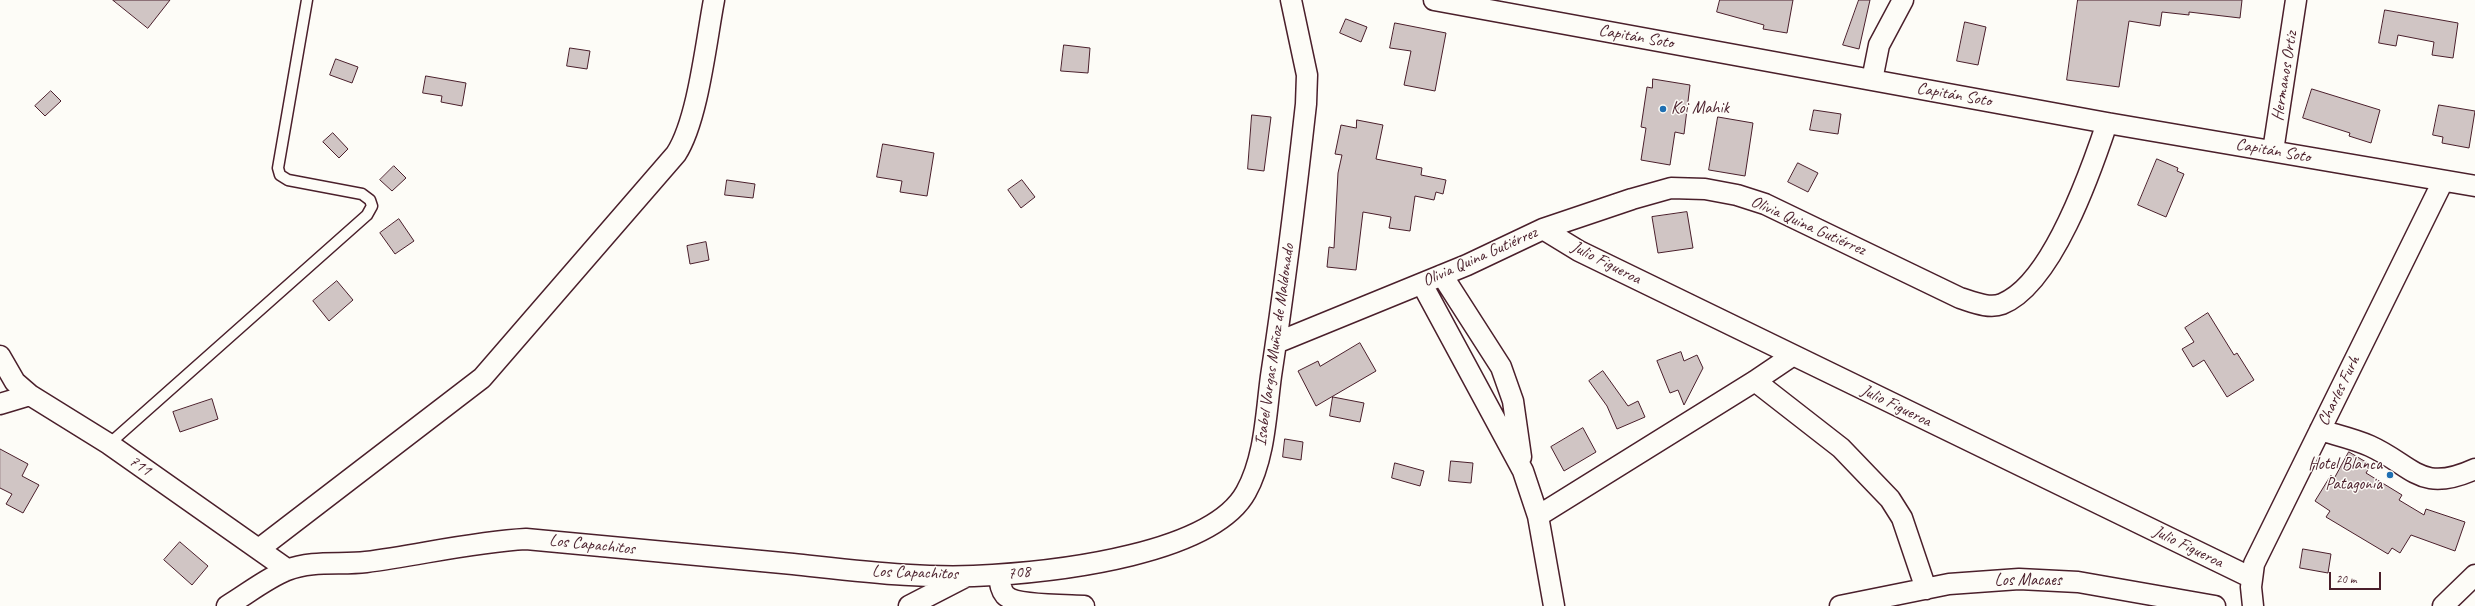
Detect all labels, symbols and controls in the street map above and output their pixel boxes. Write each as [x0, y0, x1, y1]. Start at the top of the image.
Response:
street label: Capitán Soto [1597, 20, 1675, 54]
street label: Hermanos Ortiz [2268, 30, 2302, 122]
street label: Capitán Soto [1915, 78, 1993, 112]
place label: Koi Mahik [1671, 99, 1729, 119]
marker: Koi Mahik [1658, 104, 1668, 114]
street label: Capitán Soto [2234, 134, 2312, 168]
street label: Olivia Quina Gutiérrez [1747, 192, 1869, 260]
street label: Olivia Quina Gutiérrez [1419, 223, 1541, 291]
street label: Julio Figueroa [1568, 237, 1644, 289]
street label: Isabel Vargas Muñoz de Maldonado [1251, 243, 1299, 447]
street label: Charles Furh [2313, 353, 2365, 429]
street label: Julio Figueroa [1858, 380, 1934, 432]
street label: 711 [125, 451, 155, 481]
place label: Hotel Blanca Patagonia [2308, 455, 2382, 495]
marker: Hotel Blanca Patagonia [2385, 470, 2395, 480]
street label: Julio Figueroa [2150, 521, 2226, 573]
street label: Los Capachitos [548, 530, 636, 560]
street label: Los Capachitos [872, 561, 958, 585]
street label: 708 [1007, 562, 1031, 584]
scale bar [2331, 564, 2383, 590]
street label: Los Macaes [1995, 571, 2061, 591]
text: 20 m [2336, 571, 2356, 587]

